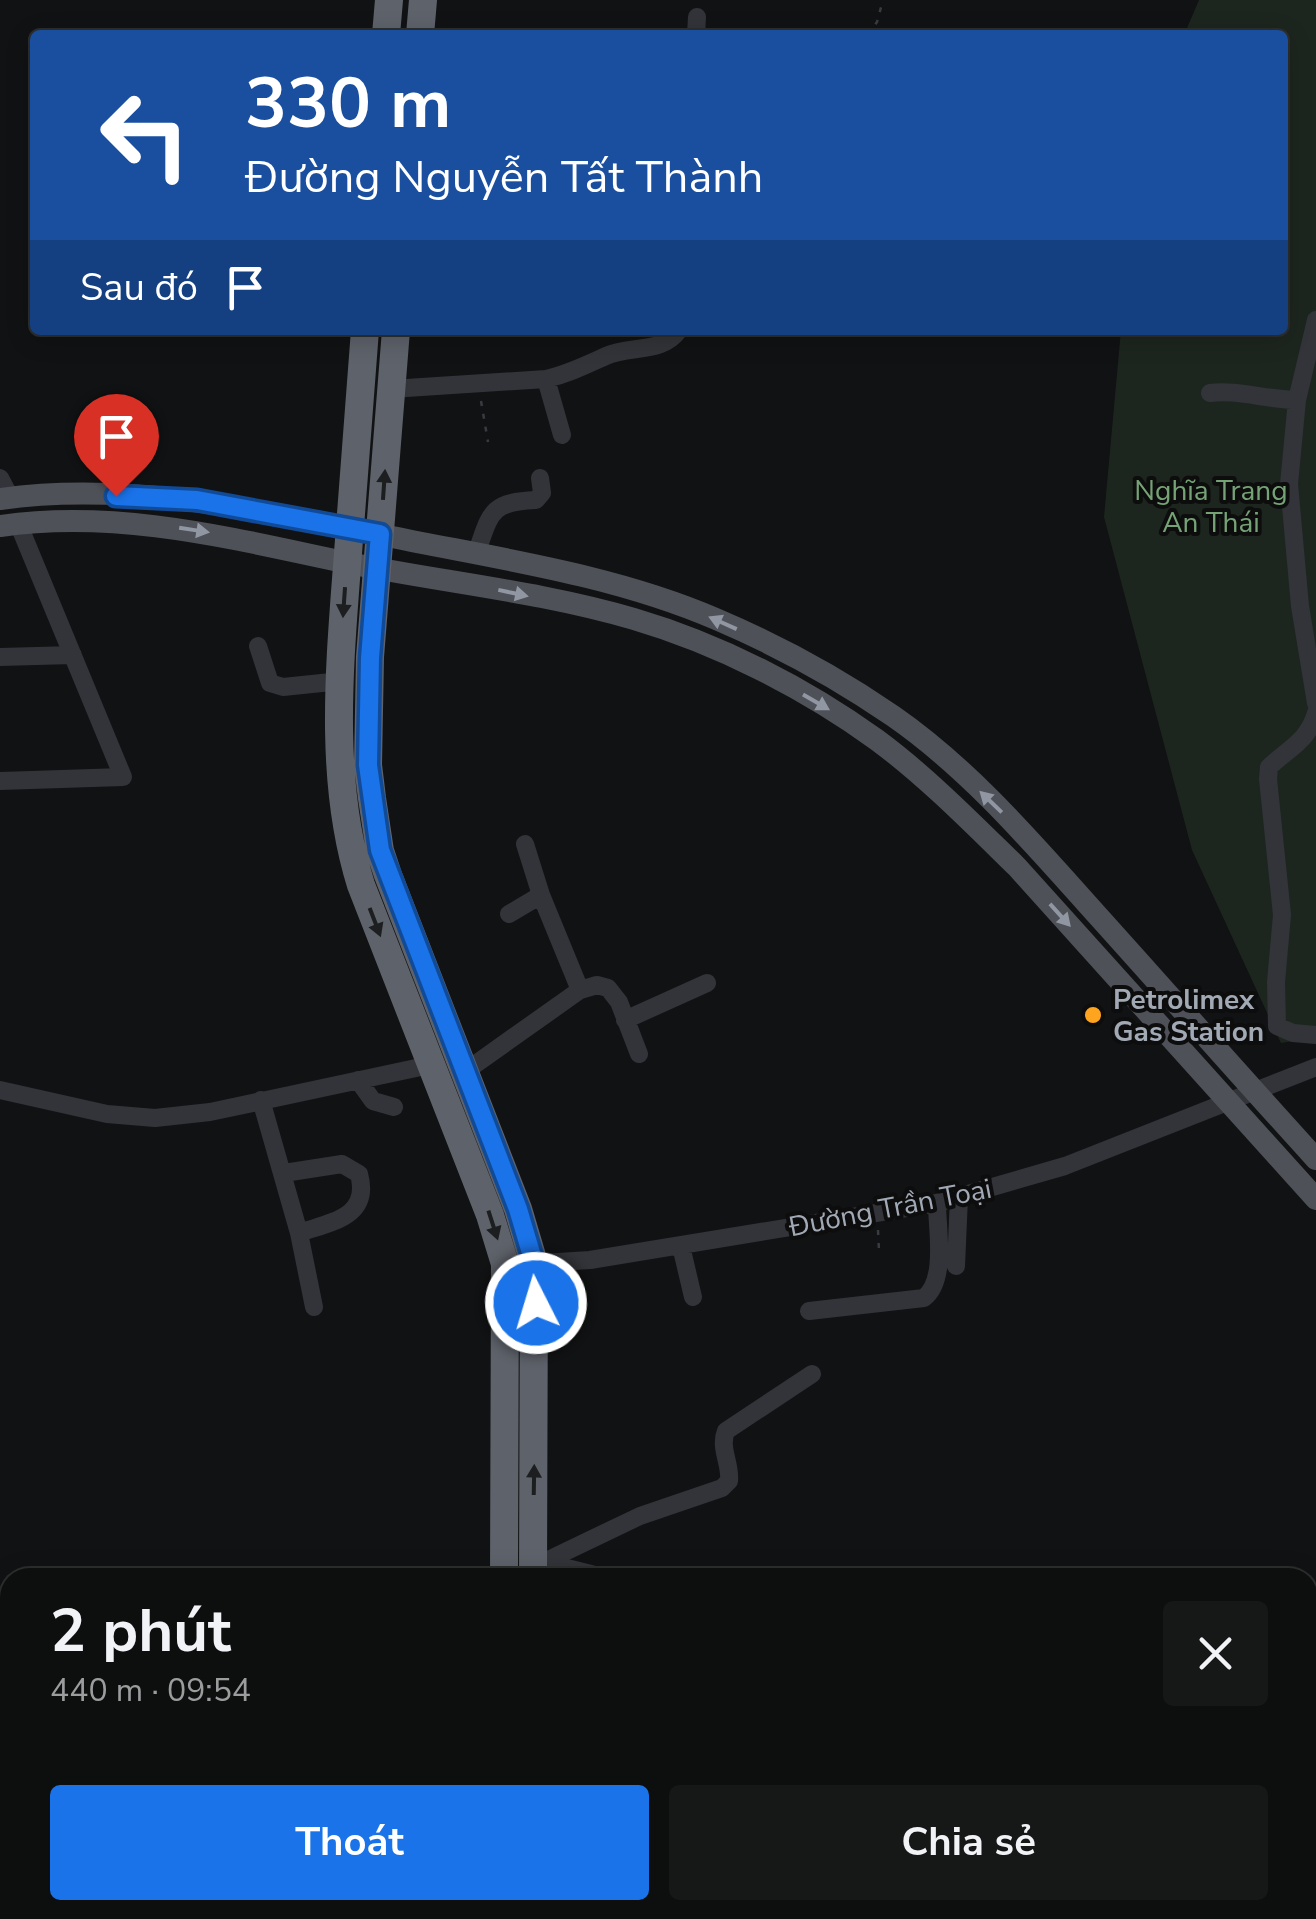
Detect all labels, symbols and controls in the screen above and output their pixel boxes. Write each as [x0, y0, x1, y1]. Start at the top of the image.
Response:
text: 330 m [245, 56, 451, 152]
icon: left [80, 70, 210, 200]
text: Đường Nguyễn Tất Thành [245, 147, 763, 208]
icon: arrive [218, 260, 273, 315]
text: Sau đó [80, 262, 198, 313]
pin [74, 394, 159, 497]
icon: arrive [89, 409, 144, 464]
one-way arrow [376, 468, 392, 500]
park label: Nghĩa Trang An Thái [1134, 472, 1288, 542]
one-way arrow [179, 523, 210, 538]
one-way arrow [498, 585, 529, 601]
one-way arrow [336, 586, 352, 618]
one-way arrow [708, 614, 737, 631]
one-way arrow [802, 694, 831, 711]
one-way arrow [980, 791, 1004, 815]
one-way arrow [1048, 903, 1071, 927]
one-way arrow [368, 907, 383, 937]
place label: Petrolimex Gas Station [1113, 981, 1264, 1051]
marker: Petrolimex Gas Station [1082, 1004, 1104, 1026]
street label: Đường Trần Toại [785, 1170, 995, 1246]
one-way arrow [486, 1210, 501, 1240]
position arrow [484, 1251, 588, 1355]
one-way arrow [526, 1464, 542, 1496]
text: 2 phút [50, 1590, 231, 1672]
button: close [1163, 1601, 1268, 1706]
text: 440 m · 09:54 [50, 1669, 251, 1712]
button: Thoát [50, 1785, 649, 1900]
button: Chia sẻ [669, 1785, 1268, 1900]

